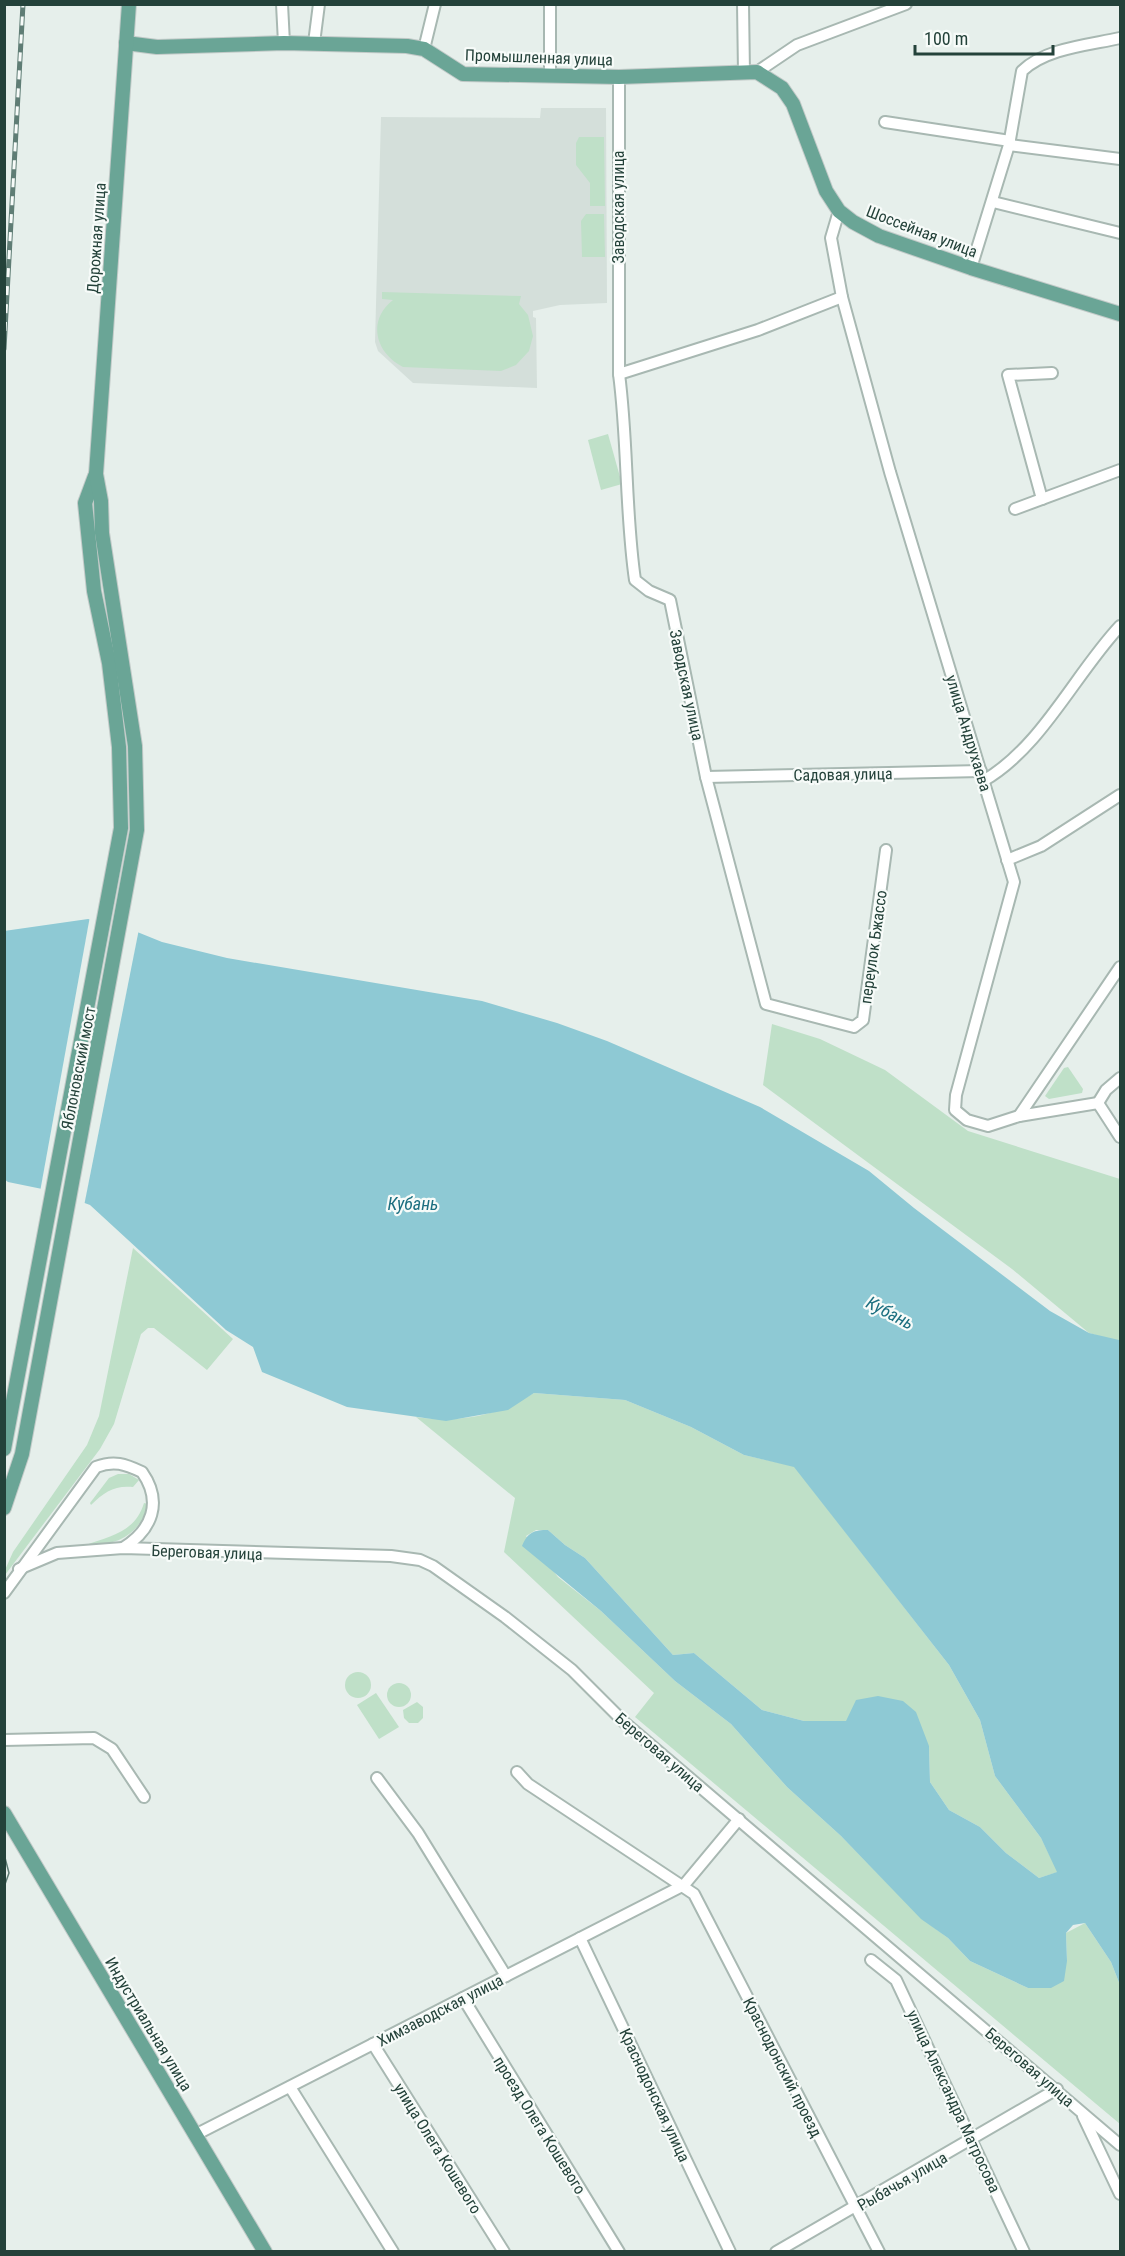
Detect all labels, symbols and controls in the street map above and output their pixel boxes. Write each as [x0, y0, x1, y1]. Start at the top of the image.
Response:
scale bar [915, 18, 1053, 56]
text: 100 m [924, 28, 968, 49]
street label: Промышленная улица [465, 45, 613, 70]
street label: Заводская улица [609, 151, 628, 263]
street label: Дорожная улица [83, 182, 110, 294]
street label: Шоссейная улица [864, 202, 980, 261]
street label: Заводская улица [665, 628, 708, 742]
street label: улица Андрухаева [942, 673, 995, 794]
street label: Садовая улица [793, 764, 893, 785]
street label: переулок Бжассо [856, 889, 891, 1005]
street label: Яблоновский мост [57, 1005, 100, 1131]
water label: Кубань [388, 1193, 438, 1214]
water label: Кубань [863, 1291, 918, 1334]
street label: Береговая улица [151, 1541, 263, 1564]
street label: Береговая улица [611, 1709, 708, 1796]
street label: Индустриальная улица [101, 1954, 196, 2095]
street label: Химзаводская улица [374, 1970, 506, 2050]
street label: Краснодонский проезд [739, 1994, 826, 2141]
street label: улица Александра Матросова [903, 2007, 1004, 2196]
street label: Береговая улица [981, 2024, 1078, 2111]
street label: Краснодонская улица [615, 2026, 694, 2165]
street label: проезд Олега Кошевого [489, 2053, 590, 2198]
street label: улица Олега Кошевого [390, 2079, 485, 2217]
street label: Рыбачья улица [854, 2148, 951, 2215]

